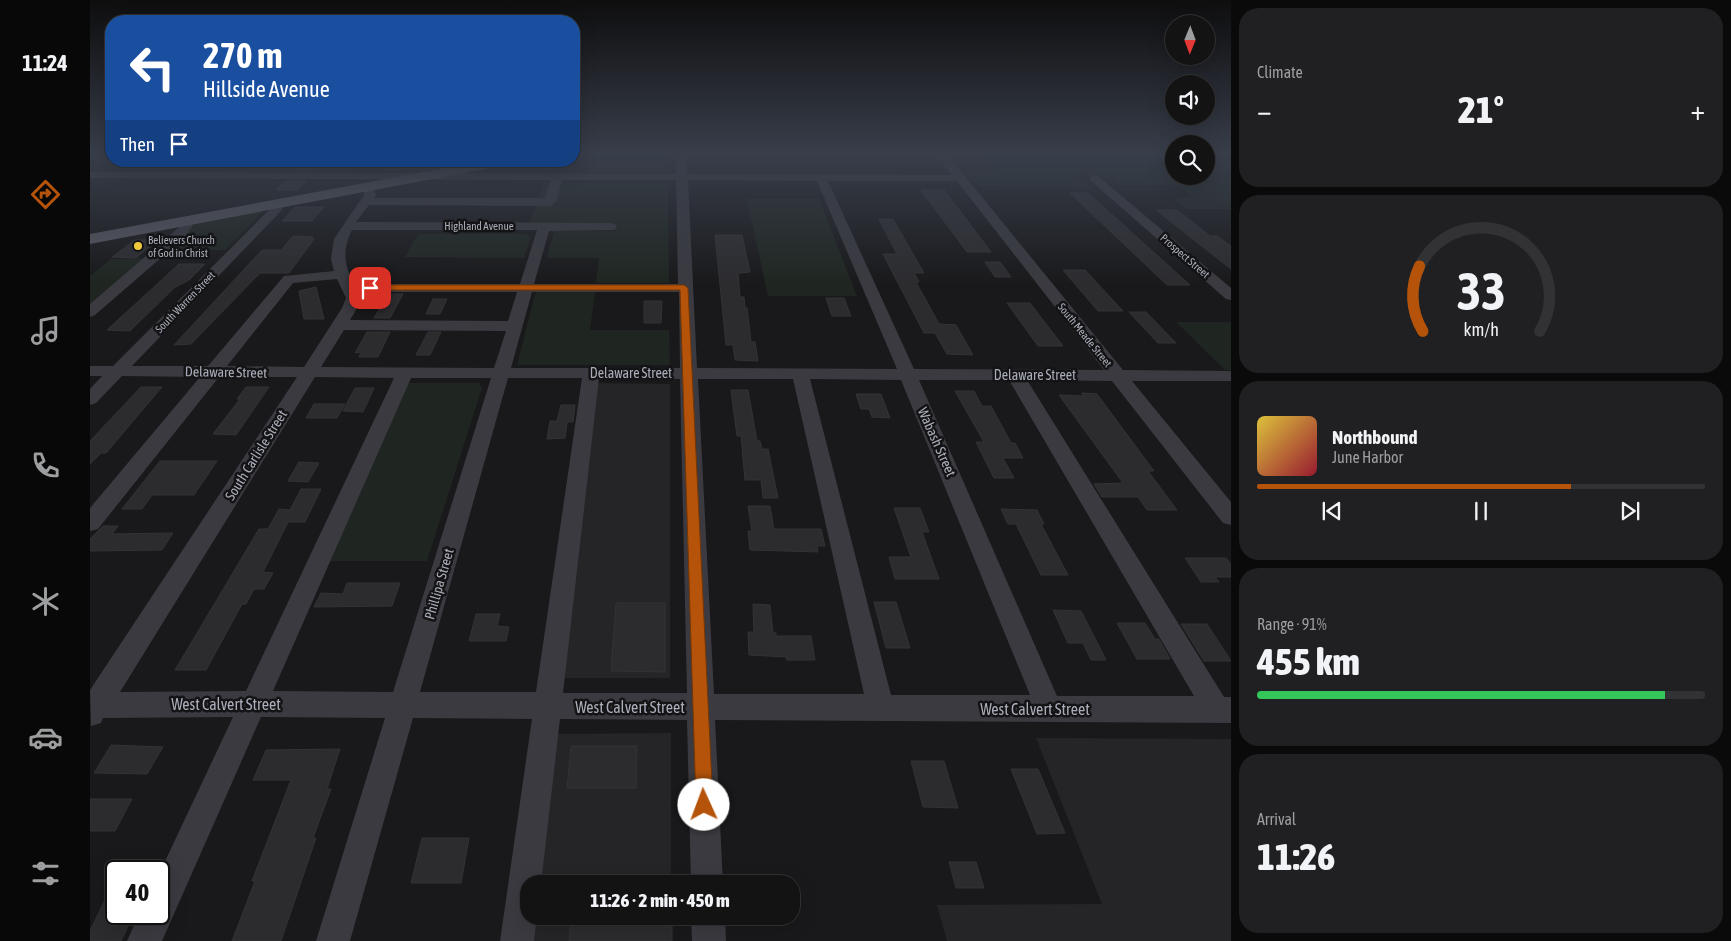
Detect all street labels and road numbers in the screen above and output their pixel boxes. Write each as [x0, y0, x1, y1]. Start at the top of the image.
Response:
street label: Highland Avenue [444, 220, 514, 232]
street label: Prospect Street [1158, 232, 1212, 280]
street label: South Warren Street [153, 269, 217, 335]
street label: South Meade Street [1056, 301, 1114, 369]
street label: Delaware Street [185, 363, 267, 381]
street label: Delaware Street [590, 365, 672, 381]
street label: Delaware Street [994, 367, 1076, 383]
street label: Wabash Street [915, 405, 959, 479]
street label: South Carlisle Street [222, 407, 290, 503]
street label: Phillipa Street [421, 547, 457, 621]
street label: West Calvert Street [171, 695, 281, 713]
street label: West Calvert Street [575, 698, 685, 716]
street label: West Calvert Street [980, 700, 1090, 718]

